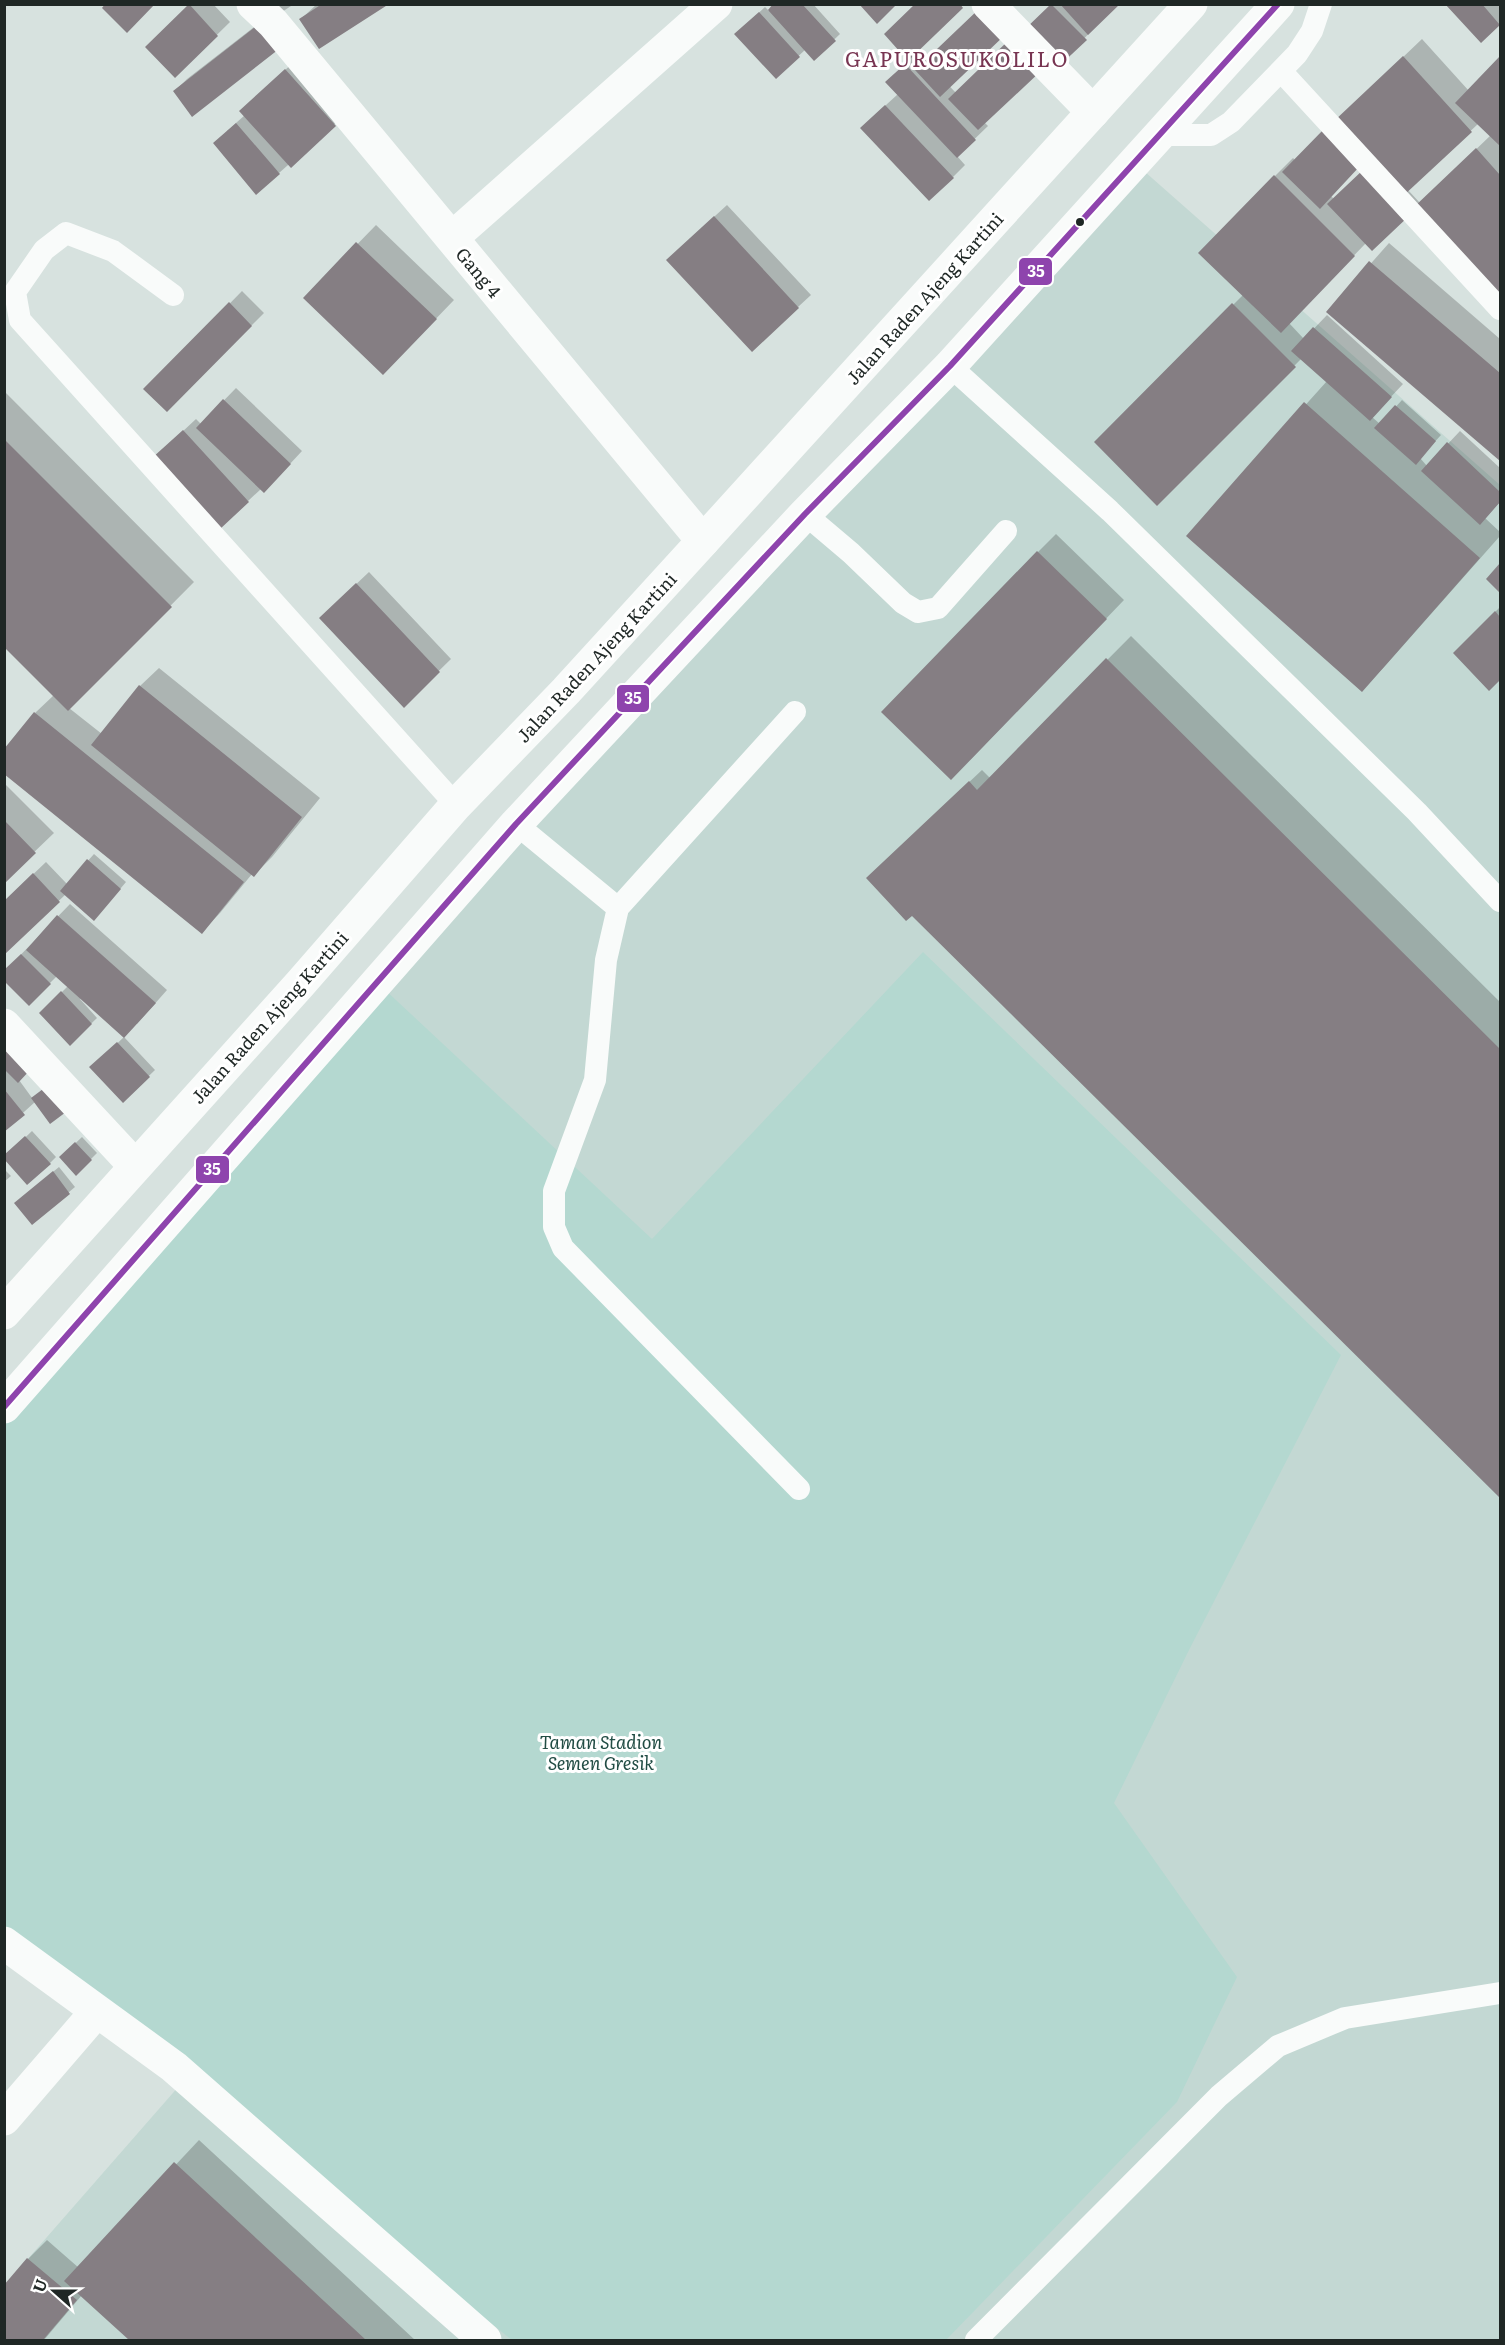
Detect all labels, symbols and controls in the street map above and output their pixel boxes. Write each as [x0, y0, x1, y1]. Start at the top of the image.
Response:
district label: GAPUROSUKOLILO [845, 42, 1069, 73]
street label: Jalan Raden Ajeng Kartini [839, 206, 1009, 390]
unlabelled marker [1074, 216, 1086, 228]
street label: Gang 4 [450, 241, 508, 303]
line badge: 35 [1018, 257, 1053, 286]
text: 35 [1027, 258, 1045, 282]
street label: Jalan Raden Ajeng Kartini [510, 566, 682, 748]
line badge: 35 [616, 684, 650, 713]
text: 35 [624, 685, 642, 709]
street label: Jalan Raden Ajeng Kartini [184, 925, 354, 1109]
line badge: 35 [195, 1155, 230, 1184]
text: 35 [203, 1156, 221, 1180]
park label: Taman Stadion Semen Gresik [540, 1728, 663, 1776]
north arrow [24, 2261, 84, 2321]
text: U [26, 2275, 53, 2295]

